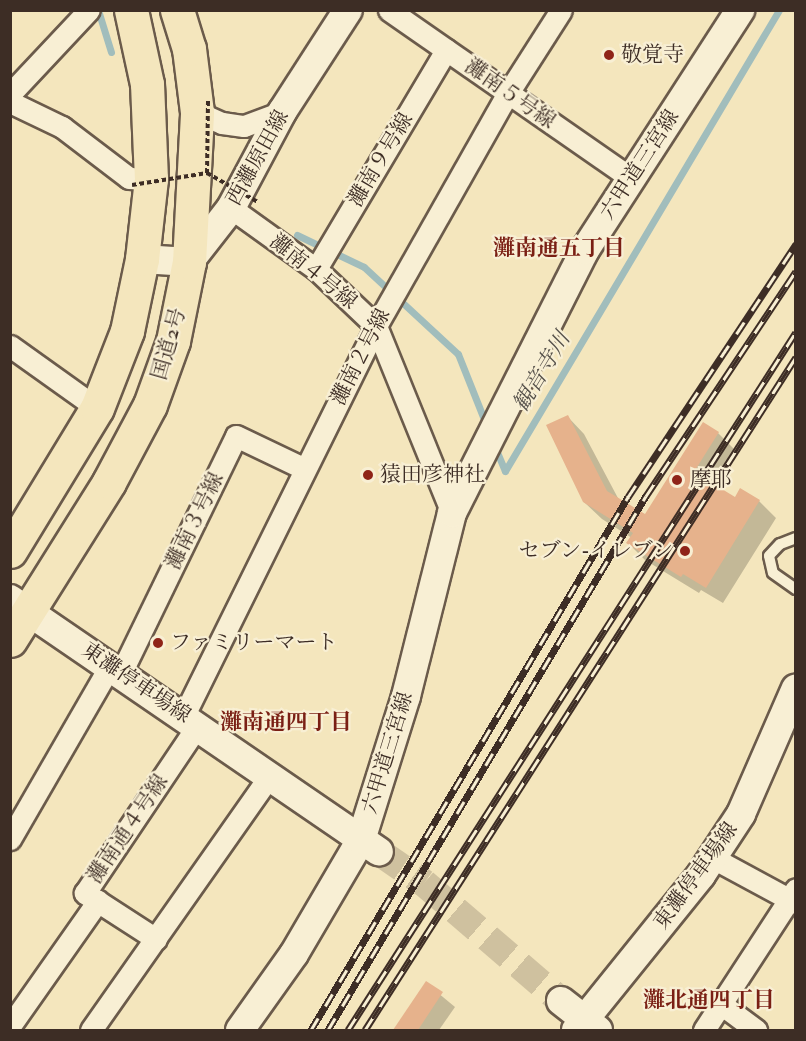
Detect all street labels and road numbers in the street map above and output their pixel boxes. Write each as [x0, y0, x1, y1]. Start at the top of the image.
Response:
street label: 灘南５号線 [460, 54, 560, 134]
street label: 六甲道三宮線 [595, 105, 685, 225]
street label: 西灘原田線 [222, 106, 294, 210]
street label: 灘南９号線 [343, 109, 419, 211]
street label: 灘南４号線 [264, 229, 362, 315]
street label: 国道2号 [147, 305, 191, 383]
street label: 灘南２号線 [326, 305, 396, 409]
street label: 灘南３号線 [161, 468, 229, 574]
street label: 東灘停車場線 [77, 637, 195, 729]
street label: 六甲道三宮線 [358, 689, 418, 817]
street label: 灘南通４号線 [82, 770, 174, 888]
street label: 東灘停車場線 [649, 818, 743, 934]

